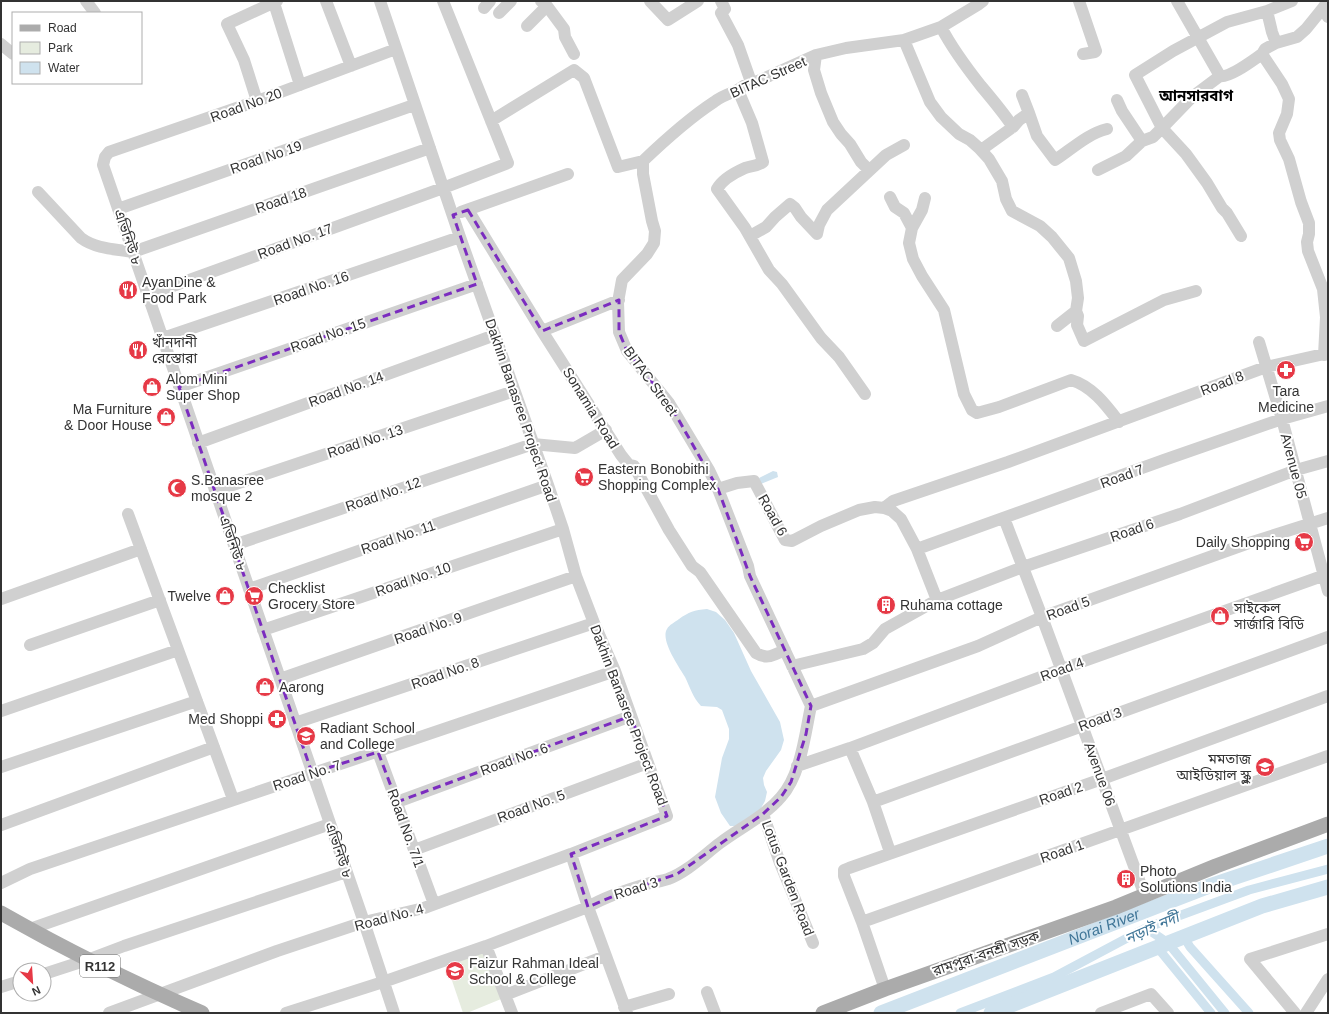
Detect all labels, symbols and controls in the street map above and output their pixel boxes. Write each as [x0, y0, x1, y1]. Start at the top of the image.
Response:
legend [12, 12, 142, 84]
text: Road [48, 21, 77, 35]
text: Park [48, 41, 74, 55]
street label: BITAC Street [728, 53, 809, 101]
text: Water [48, 61, 80, 75]
street label: Road No 20 [208, 85, 284, 125]
district label: আনসারবাগ [1158, 87, 1234, 104]
street label: Road No 19 [228, 137, 304, 177]
street label: Road 18 [253, 184, 309, 216]
street label: এভিনিউ ৮ [111, 207, 145, 267]
street label: Road No. 17 [255, 220, 335, 262]
street label: Road No. 16 [271, 268, 351, 308]
place label: AyanDine & Food Park [142, 274, 216, 306]
restaurant icon: AyanDine & Food Park [117, 279, 139, 301]
street label: Road No. 15 [288, 315, 368, 355]
street label: Dakhin Banasree Project Road [482, 317, 560, 503]
place label: খাঁনদানী রেস্তোরা [152, 333, 197, 366]
restaurant icon: খাঁনদানী রেস্তোরা [127, 339, 149, 361]
street label: BITAC Street [621, 343, 681, 419]
pharmacy icon: Tara Medicine [1275, 359, 1297, 381]
street label: Sonamia Road [560, 364, 622, 452]
street label: Road 8 [1198, 367, 1246, 399]
street label: Road No. 14 [306, 368, 386, 410]
place label: Alom Mini Super Shop [166, 371, 240, 403]
shop icon: Alom Mini Super Shop [141, 376, 163, 398]
place label: Tara Medicine [1258, 383, 1314, 415]
place label: Ma Furniture & Door House [64, 401, 152, 433]
shop icon: Ma Furniture & Door House [155, 406, 177, 428]
street label: Road No. 13 [325, 421, 405, 461]
street label: Avenue 05 [1278, 432, 1310, 500]
place label: Eastern Bonobithi Shopping Complex [598, 461, 716, 493]
street label: Road 7 [1098, 461, 1146, 491]
supermarket icon: Eastern Bonobithi Shopping Complex [573, 466, 595, 488]
place label: S.Banasree mosque 2 [191, 472, 264, 504]
street label: Road No. 12 [343, 474, 423, 514]
mosque icon: S.Banasree mosque 2 [166, 477, 188, 499]
street label: Road 6 [755, 491, 791, 539]
street label: এভিনিউ ৮ [216, 513, 250, 573]
street label: Road 6 [1108, 515, 1156, 545]
street label: Road No. 11 [359, 517, 437, 557]
supermarket icon: Daily Shopping [1293, 531, 1315, 553]
place label: Daily Shopping [1196, 534, 1290, 550]
street label: Road No. 10 [373, 559, 453, 599]
place label: Checklist Grocery Store [268, 580, 355, 612]
shop icon: Twelve [214, 585, 236, 607]
supermarket icon: Checklist Grocery Store [243, 585, 265, 607]
place label: Twelve [167, 588, 211, 604]
street label: Road 5 [1044, 593, 1092, 623]
building icon: Ruhama cottage [875, 594, 897, 616]
place label: Ruhama cottage [900, 597, 1003, 613]
place label: সাইকেল সার্জারি বিডি [1233, 600, 1305, 632]
shop icon: সাইকেল সার্জারি বিডি [1209, 605, 1231, 627]
street label: Road No. 9 [392, 609, 464, 647]
street label: Dakhin Banasree Project Road [587, 622, 671, 808]
street label: Road No. 8 [409, 654, 481, 692]
street label: Road 4 [1038, 654, 1086, 684]
shop icon: Aarong [254, 676, 276, 698]
place label: Aarong [279, 679, 324, 695]
street label: Road 3 [1076, 704, 1124, 734]
pharmacy icon: Med Shoppi [266, 708, 288, 730]
place label: Med Shoppi [188, 711, 263, 727]
place label: Radiant School and College [320, 720, 415, 752]
school or university icon: Radiant School and College [295, 725, 317, 747]
street label: Road No. 6 [478, 739, 550, 779]
street label: Avenue 06 [1081, 740, 1119, 808]
place label: মমতাজ আইডিয়াল স্কুল [1176, 751, 1252, 784]
street label: Road No. 7 [271, 756, 343, 794]
school or university icon: মমতাজ আইডিয়াল স্কুল [1254, 756, 1276, 778]
street label: Road 2 [1037, 778, 1085, 808]
street label: Road No. 5 [495, 786, 567, 826]
street label: Road No. 7/1 [384, 787, 428, 870]
street label: Lotus Garden Road [759, 818, 817, 938]
street label: এভিনিউ ৮ [322, 820, 356, 880]
street label: Road 1 [1038, 836, 1086, 866]
place label: Photo Solutions India [1140, 863, 1232, 895]
building icon: Photo Solutions India [1115, 868, 1137, 890]
street label: Road 3 [612, 874, 660, 902]
street label: Road No. 4 [353, 900, 425, 934]
water label: Norai River [1066, 905, 1143, 948]
water label: নড়াই নদী [1122, 907, 1184, 947]
street label: রামপুরা-বনশ্রী সড়ক [930, 927, 1043, 980]
road number: R112 [80, 955, 120, 977]
place label: Faizur Rahman Ideal School & College [469, 955, 599, 987]
school or university icon: Faizur Rahman Ideal School & College [444, 960, 466, 982]
north arrow [12, 962, 52, 1002]
text: N [30, 984, 42, 998]

